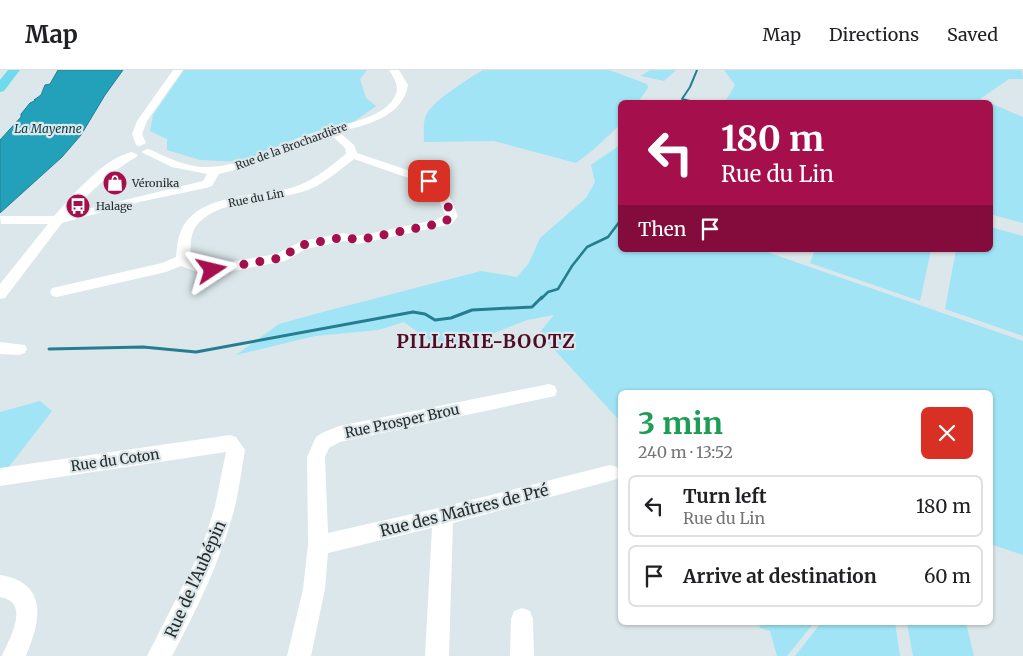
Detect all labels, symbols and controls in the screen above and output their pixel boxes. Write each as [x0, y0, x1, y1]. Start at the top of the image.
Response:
text: Map [25, 19, 78, 50]
text: Map [763, 23, 801, 46]
text: Directions [829, 23, 919, 46]
text: Saved [947, 23, 998, 46]
text: 180 m [721, 117, 824, 161]
street label: Rue de la Brochardière [233, 119, 349, 173]
icon: left [638, 120, 703, 185]
water label: La Mayenne [14, 121, 82, 136]
pin [408, 160, 450, 202]
text: Rue du Lin [721, 160, 834, 188]
icon: arrive [415, 167, 443, 195]
shop icon: Véronika [102, 170, 128, 196]
place label: Véronika [131, 176, 179, 190]
street label: Rue du Lin [227, 186, 286, 210]
bus stop icon: Halage [65, 193, 91, 219]
place label: Halage [96, 199, 133, 213]
icon: arrive [696, 215, 724, 243]
text: Then [638, 217, 686, 241]
position arrow [185, 243, 237, 295]
district label: PILLERIE-BOOTZ [396, 329, 576, 353]
street label: Rue Prosper Brou [343, 400, 461, 442]
text: 3 min [638, 404, 723, 442]
button: close [921, 407, 973, 459]
text: 240 m · 13:52 [638, 442, 733, 462]
street label: Rue du Coton [70, 445, 160, 475]
street label: Rue des Maîtres de Pré [378, 479, 550, 541]
text: Turn left [683, 484, 767, 508]
icon: left [640, 492, 668, 520]
text: 180 m [916, 494, 971, 518]
text: Rue du Lin [683, 508, 765, 528]
street label: Rue de l'Aubépin [160, 517, 230, 641]
icon: arrive [640, 562, 668, 590]
text: Arrive at destination [683, 564, 877, 588]
text: 60 m [924, 564, 971, 588]

